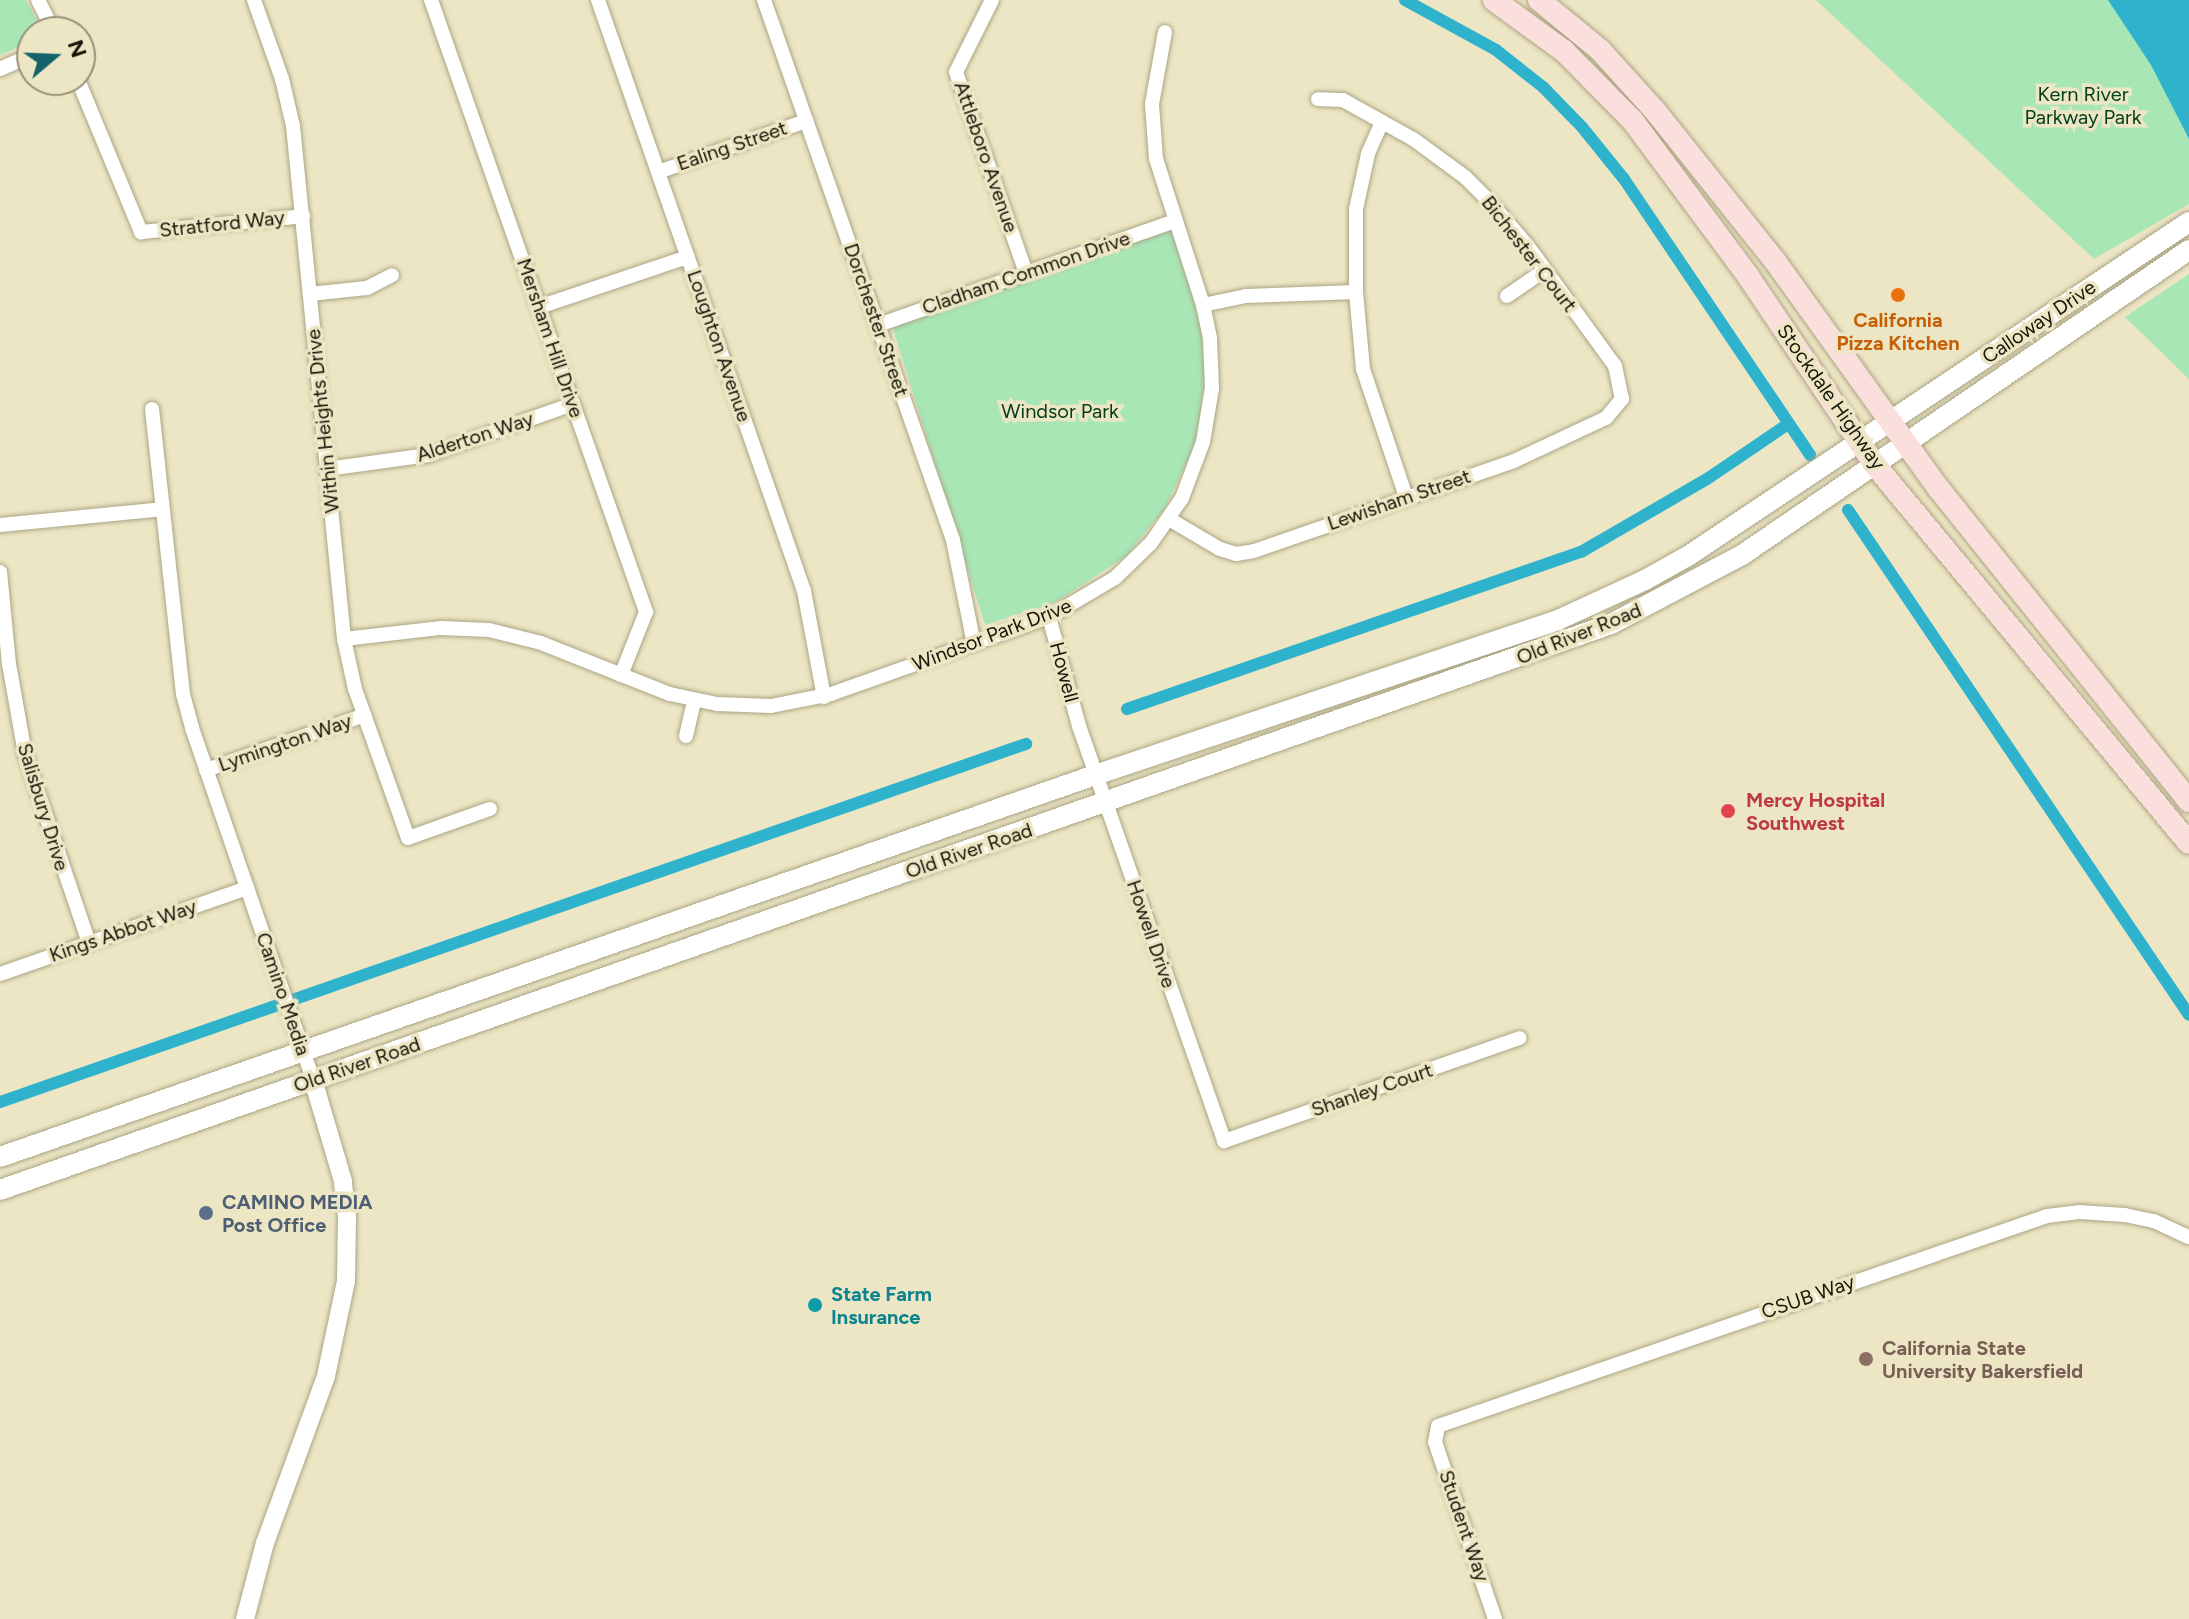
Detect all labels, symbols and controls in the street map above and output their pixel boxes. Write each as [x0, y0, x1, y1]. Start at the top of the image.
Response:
north arrow [16, 16, 96, 96]
text: N [62, 36, 93, 61]
street label: Attleboro Avenue [949, 78, 1023, 236]
park label: Kern River Parkway Park [2024, 82, 2142, 129]
street label: Ealing Street [674, 116, 790, 176]
street label: Bichester Court [1476, 191, 1582, 317]
street label: Stratford Way [158, 205, 286, 243]
street label: Cladham Common Drive [919, 226, 1133, 320]
street label: Dorchester Street [839, 240, 913, 400]
street label: Mersham Hill Drive [511, 255, 589, 421]
street label: Loughton Avenue [682, 267, 756, 425]
street label: Calloway Drive [1978, 275, 2100, 369]
marker: California Pizza Kitchen [1889, 286, 1907, 304]
place label: California Pizza Kitchen [1837, 308, 1959, 355]
street label: Stockdale Highway [1772, 320, 1890, 474]
street label: Within Heights Drive [301, 328, 345, 514]
park label: Windsor Park [1001, 399, 1119, 423]
street label: Alderton Way [414, 407, 536, 467]
street label: Lewisham Street [1324, 464, 1474, 536]
street label: Windsor Park Drive [909, 594, 1075, 676]
street label: Old River Road [1513, 598, 1645, 670]
street label: Howell [1044, 639, 1084, 705]
street label: Lymington Way [215, 709, 355, 777]
street label: Salisbury Drive [12, 740, 74, 874]
place label: Mercy Hospital Southwest [1746, 788, 1885, 835]
marker: Mercy Hospital Southwest [1717, 800, 1739, 822]
street label: Old River Road [902, 818, 1036, 884]
street label: Howell Drive [1121, 877, 1181, 991]
street label: Kings Abbot Way [46, 895, 200, 967]
street label: Camino Media [251, 929, 315, 1059]
street label: Old River Road [290, 1032, 424, 1098]
street label: Shanley Court [1308, 1058, 1436, 1122]
place label: CAMINO MEDIA Post Office [222, 1190, 373, 1237]
marker: CAMINO MEDIA Post Office [197, 1204, 215, 1222]
street label: CSUB Way [1758, 1270, 1858, 1324]
place label: State Farm Insurance [831, 1282, 932, 1329]
marker: State Farm Insurance [806, 1296, 824, 1314]
place label: California State University Bakersfield [1882, 1336, 2083, 1383]
marker: California State University Bakersfield [1857, 1350, 1875, 1368]
street label: Student Way [1434, 1467, 1494, 1585]

